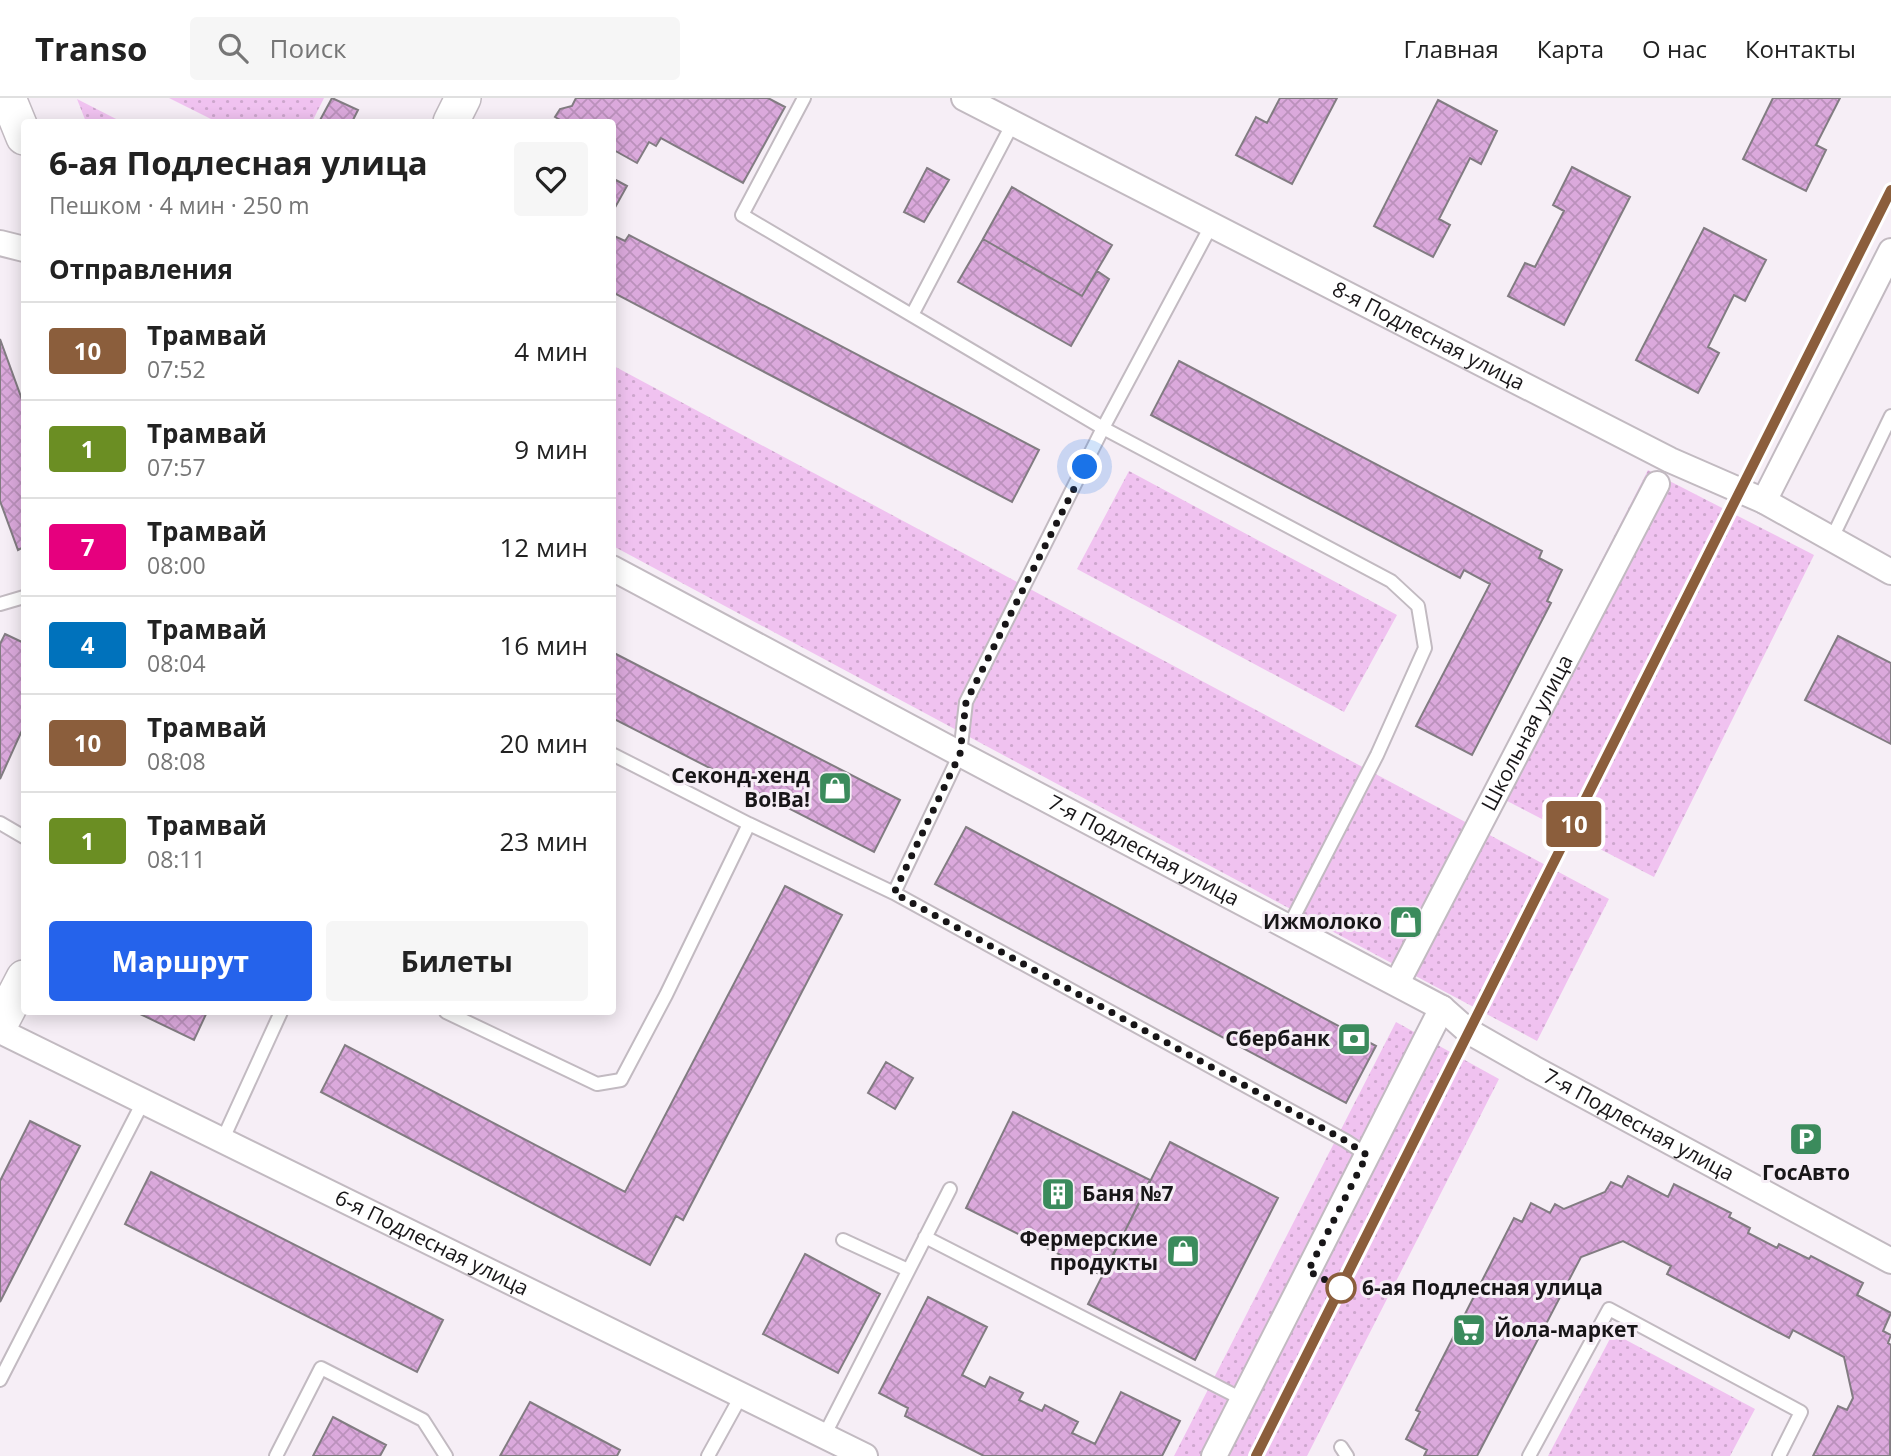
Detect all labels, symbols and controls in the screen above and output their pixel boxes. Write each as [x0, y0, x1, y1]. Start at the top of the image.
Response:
search box [190, 17, 680, 80]
text: Transo [35, 26, 148, 71]
icon: search [214, 29, 252, 67]
text: Поиск [270, 30, 347, 66]
text: Главная [1404, 32, 1499, 65]
text: Карта [1537, 32, 1604, 65]
text: О нас [1642, 32, 1707, 65]
text: Контакты [1745, 32, 1856, 65]
text: 6-ая Подлесная улица [49, 140, 428, 185]
button: heart [514, 142, 588, 216]
text: Пешком · 4 мин · 250 m [49, 189, 310, 221]
text: Отправления [49, 251, 233, 287]
street label: 8-я Подлесная улица [1328, 274, 1530, 396]
text: Трамвай [147, 317, 267, 353]
text: 4 мин [514, 333, 588, 369]
text: 10 [74, 334, 101, 367]
text: 07:52 [147, 353, 206, 385]
text: Трамвай [147, 415, 267, 451]
text: 9 мин [514, 431, 588, 467]
text: 1 [81, 432, 94, 465]
your location [1067, 449, 1102, 484]
text: 07:57 [147, 451, 206, 483]
text: Трамвай [147, 513, 267, 549]
text: 12 мин [499, 529, 588, 565]
text: 7 [81, 530, 94, 563]
text: 08:00 [147, 549, 206, 581]
text: Трамвай [147, 611, 267, 647]
text: 16 мин [499, 627, 588, 663]
text: 4 [81, 628, 94, 661]
text: 08:04 [147, 647, 206, 679]
street label: Школьная улица [1474, 650, 1579, 815]
text: Трамвай [147, 709, 267, 745]
text: 20 мин [499, 725, 588, 761]
text: 10 [74, 726, 101, 759]
text: 08:08 [147, 745, 206, 777]
place label: Секонд-хенд Во!Ва! [671, 761, 810, 813]
shop icon: Секонд-хенд Во!Ва! [816, 769, 854, 807]
street label: 7-я Подлесная улица [1043, 788, 1245, 912]
line badge: 10 [1542, 801, 1606, 847]
text: Трамвай [147, 807, 267, 843]
text: 10 [1560, 807, 1588, 840]
text: 23 мин [499, 823, 588, 859]
text: 1 [81, 824, 94, 857]
text: 08:11 [147, 843, 206, 875]
shop icon: Ижмолоко [1387, 903, 1425, 941]
place label: Ижмолоко [1263, 907, 1382, 935]
button: Маршрут [49, 921, 312, 1001]
button: Билеты [326, 921, 588, 1001]
bank icon: Сбербанк [1335, 1020, 1373, 1058]
place label: Сбербанк [1225, 1024, 1330, 1052]
street label: 7-я Подлесная улица [1539, 1061, 1739, 1187]
parking icon: ГосАвто [1787, 1120, 1825, 1158]
place label: ГосАвто [1762, 1158, 1850, 1186]
building icon: Баня №7 [1039, 1175, 1077, 1213]
place label: Баня №7 [1082, 1179, 1174, 1207]
street label: 6-я Подлесная улица [331, 1183, 534, 1302]
place label: Фермерские продукты [1019, 1224, 1158, 1276]
shop icon: Фермерские продукты [1164, 1232, 1202, 1270]
marker: 6-ая Подлесная улица [1326, 1273, 1356, 1303]
place label: 6-ая Подлесная улица [1362, 1273, 1603, 1301]
supermarket icon: Йола-маркет [1450, 1311, 1488, 1349]
place label: Йола-маркет [1494, 1315, 1638, 1343]

